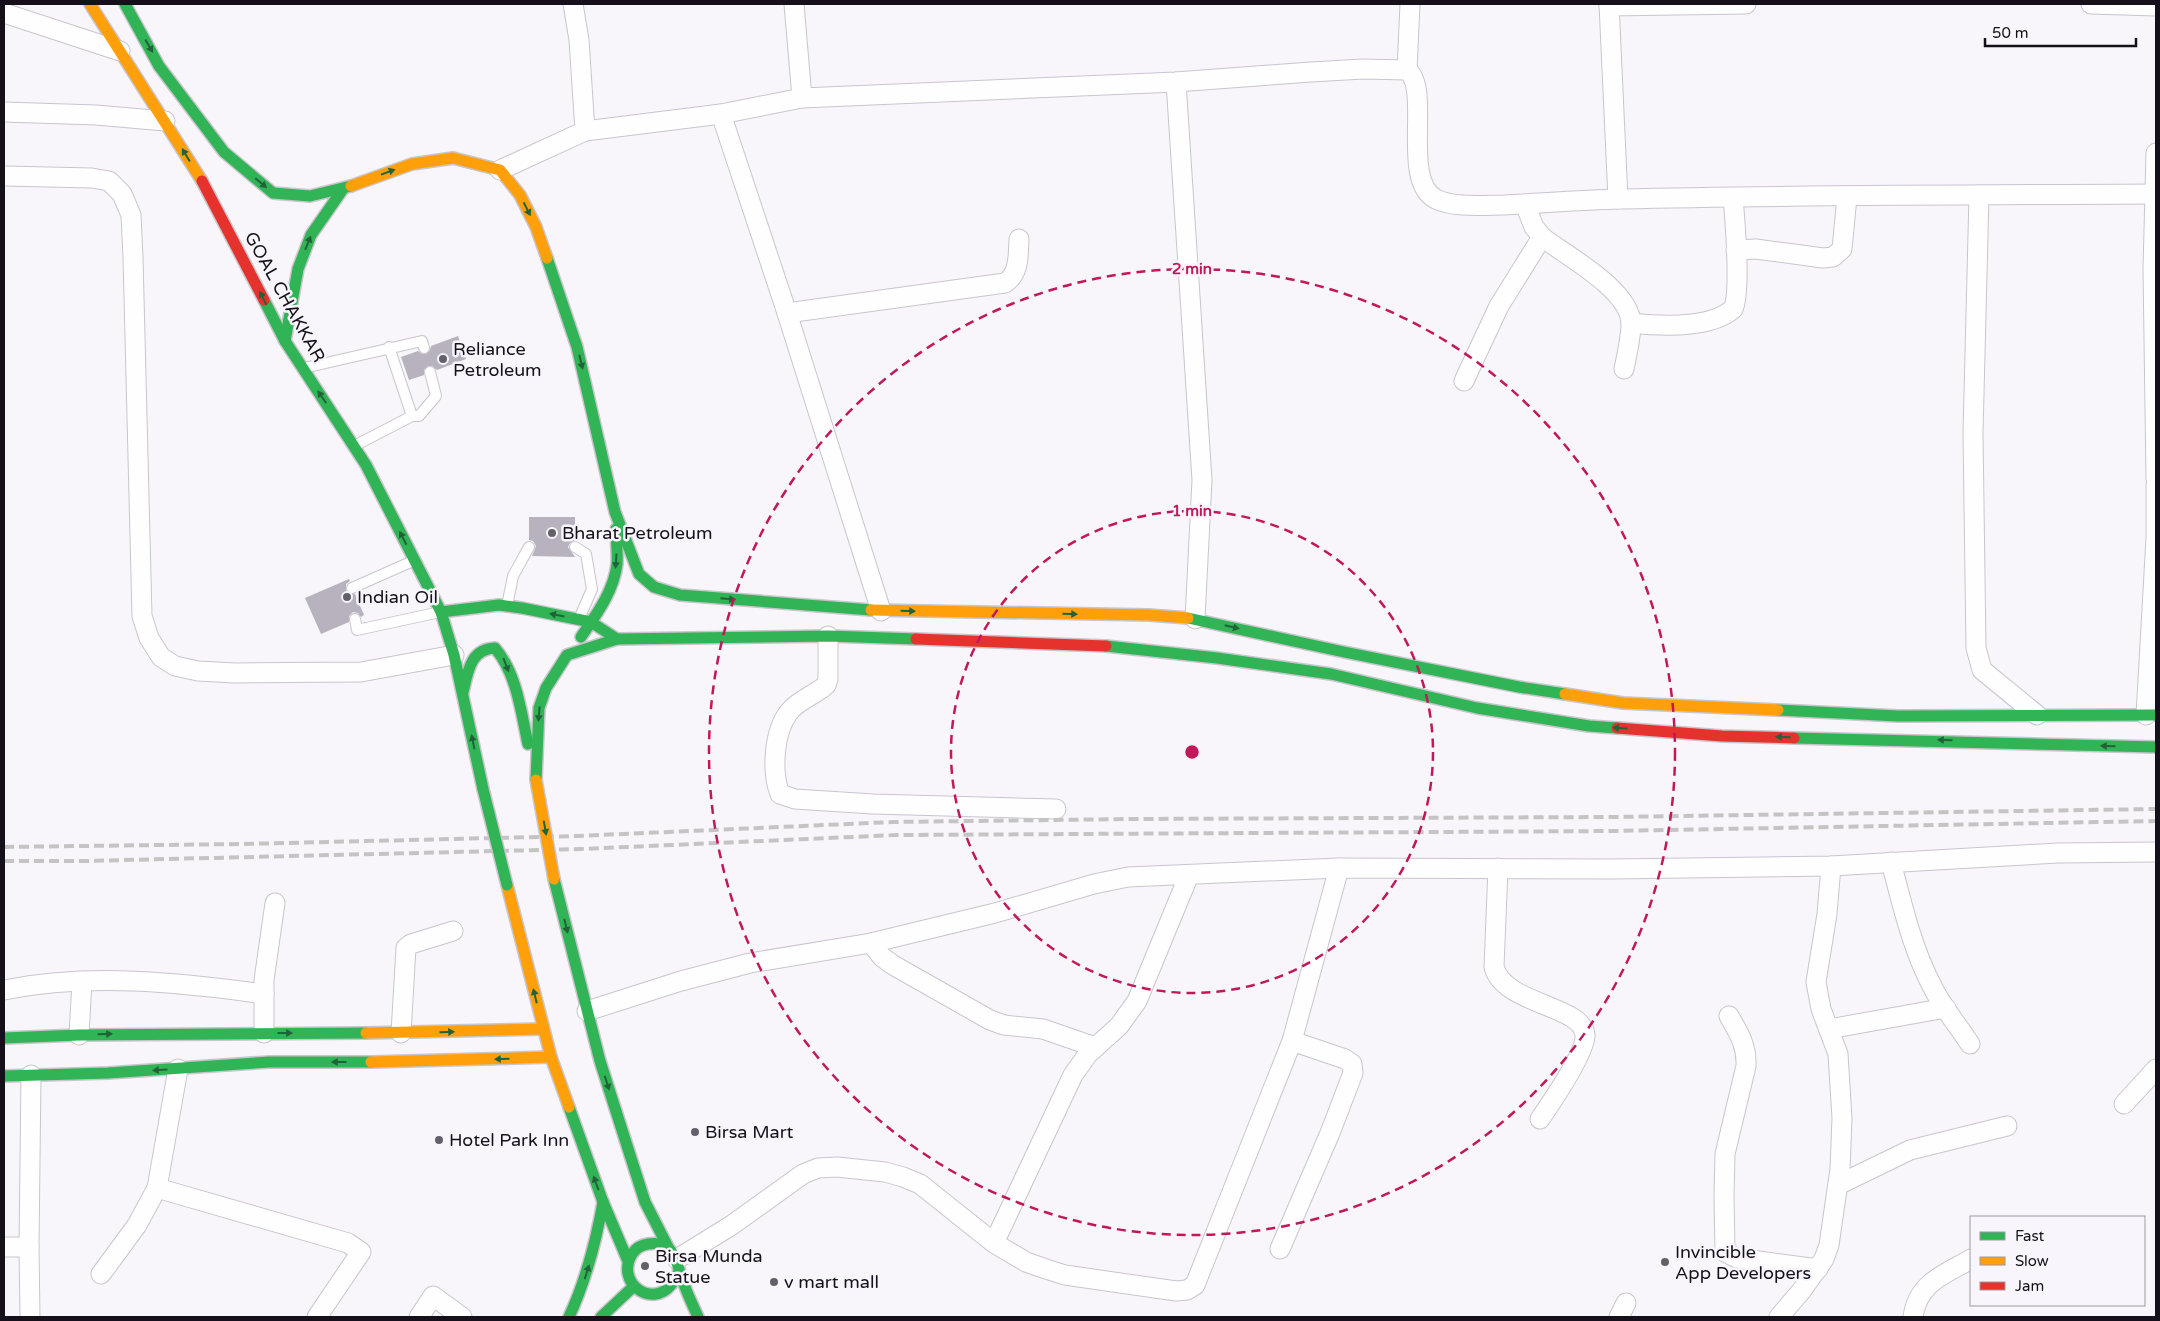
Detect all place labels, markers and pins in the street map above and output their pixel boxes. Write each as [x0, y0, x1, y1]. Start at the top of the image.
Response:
place label: Reliance Petroleum [453, 338, 542, 381]
marker: Reliance Petroleum [437, 353, 449, 365]
place label: Bharat Petroleum [562, 522, 712, 544]
marker: Bharat Petroleum [546, 527, 558, 539]
place label: Indian Oil [357, 586, 438, 608]
marker: Indian Oil [341, 591, 353, 603]
centre of rings [1183, 743, 1201, 761]
place label: Birsa Mart [705, 1121, 794, 1143]
marker: Birsa Mart [689, 1126, 701, 1138]
place label: Hotel Park Inn [449, 1129, 569, 1151]
marker: Hotel Park Inn [433, 1134, 445, 1146]
place label: Invincible App Developers [1675, 1241, 1811, 1284]
place label: Birsa Munda Statue [655, 1245, 763, 1288]
marker: Invincible App Developers [1659, 1256, 1671, 1268]
marker: Birsa Munda Statue [639, 1260, 651, 1272]
place label: v mart mall [784, 1271, 879, 1293]
marker: v mart mall [768, 1276, 780, 1288]

